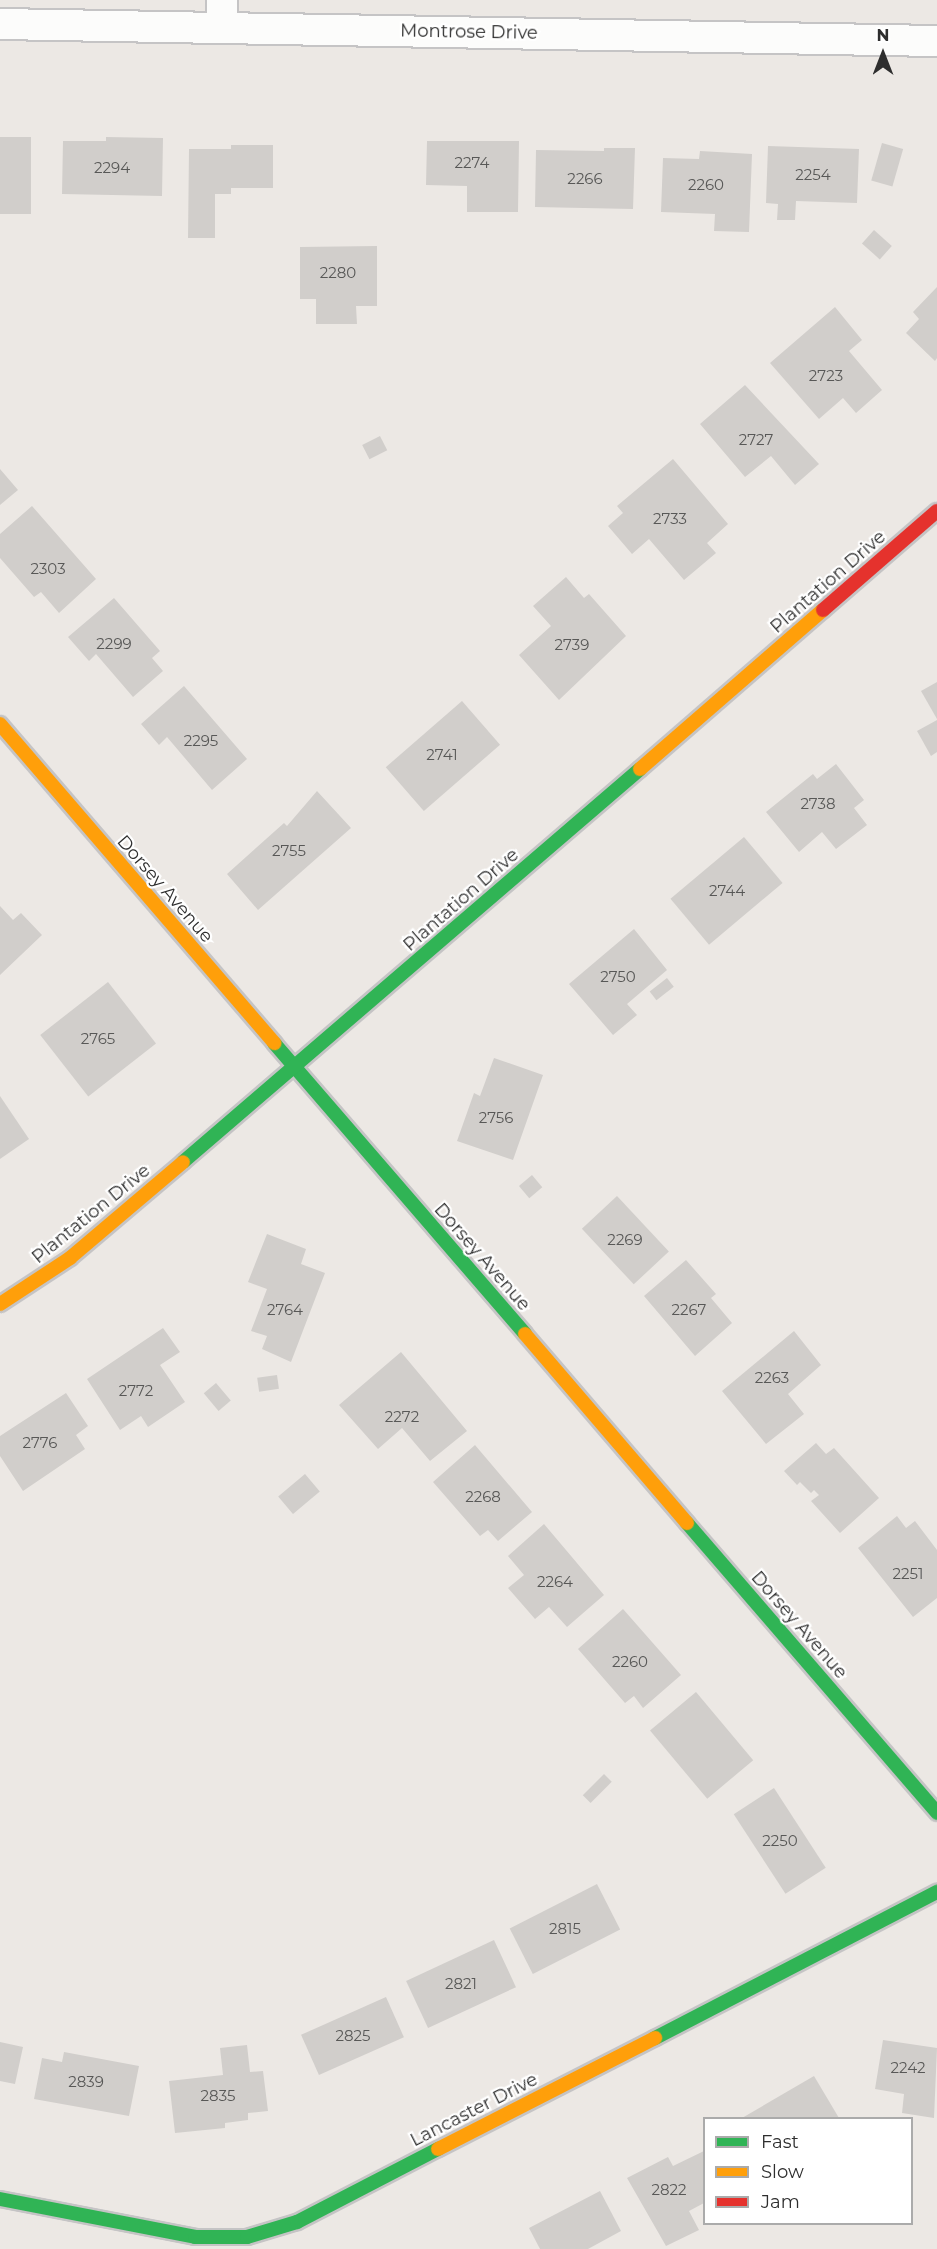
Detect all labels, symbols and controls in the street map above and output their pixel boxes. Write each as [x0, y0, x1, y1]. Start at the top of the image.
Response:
street label: Montrose Drive [400, 20, 538, 44]
north arrow [853, 24, 913, 84]
text: N [877, 26, 889, 45]
house number: 2274 [455, 154, 489, 172]
house number: 2294 [94, 159, 130, 177]
house number: 2254 [795, 166, 831, 184]
house number: 2266 [567, 170, 603, 188]
house number: 2260 [688, 176, 724, 194]
house number: 2280 [320, 264, 356, 282]
house number: 2723 [809, 367, 843, 385]
house number: 2727 [739, 431, 773, 449]
house number: 2733 [653, 510, 687, 528]
street label: Plantation Drive [766, 526, 890, 638]
house number: 2303 [30, 560, 66, 578]
house number: 2299 [96, 635, 132, 653]
house number: 2739 [555, 636, 589, 654]
house number: 2295 [184, 732, 218, 750]
house number: 2741 [426, 746, 458, 764]
house number: 2738 [800, 795, 836, 813]
street label: Dorsey Avenue [112, 831, 218, 947]
house number: 2755 [272, 842, 306, 860]
street label: Plantation Drive [399, 844, 523, 956]
house number: 2744 [709, 882, 745, 900]
house number: 2750 [600, 968, 636, 986]
house number: 2765 [81, 1030, 115, 1048]
house number: 2756 [479, 1109, 513, 1127]
street label: Plantation Drive [28, 1160, 154, 1268]
street label: Dorsey Avenue [429, 1199, 535, 1315]
house number: 2269 [607, 1231, 643, 1249]
house number: 2764 [267, 1301, 303, 1319]
house number: 2267 [672, 1301, 706, 1319]
house number: 2263 [755, 1369, 789, 1387]
house number: 2772 [119, 1382, 153, 1400]
house number: 2272 [385, 1408, 419, 1426]
house number: 2776 [23, 1434, 57, 1452]
house number: 2268 [465, 1488, 501, 1506]
house number: 2251 [893, 1565, 923, 1583]
street label: Dorsey Avenue [746, 1567, 852, 1683]
house number: 2264 [537, 1573, 573, 1591]
house number: 2260 [612, 1653, 648, 1671]
house number: 2250 [762, 1832, 798, 1850]
house number: 2815 [549, 1920, 581, 1938]
house number: 2821 [445, 1975, 477, 1993]
house number: 2825 [335, 2027, 371, 2045]
house number: 2242 [890, 2059, 926, 2077]
street label: Lancaster Drive [407, 2069, 541, 2151]
house number: 2839 [68, 2073, 104, 2091]
house number: 2835 [201, 2087, 235, 2105]
legend [703, 2117, 913, 2225]
text: Fast [761, 2131, 799, 2153]
text: Slow [761, 2161, 804, 2183]
house number: 2822 [651, 2181, 687, 2199]
text: Jam [761, 2191, 800, 2213]

